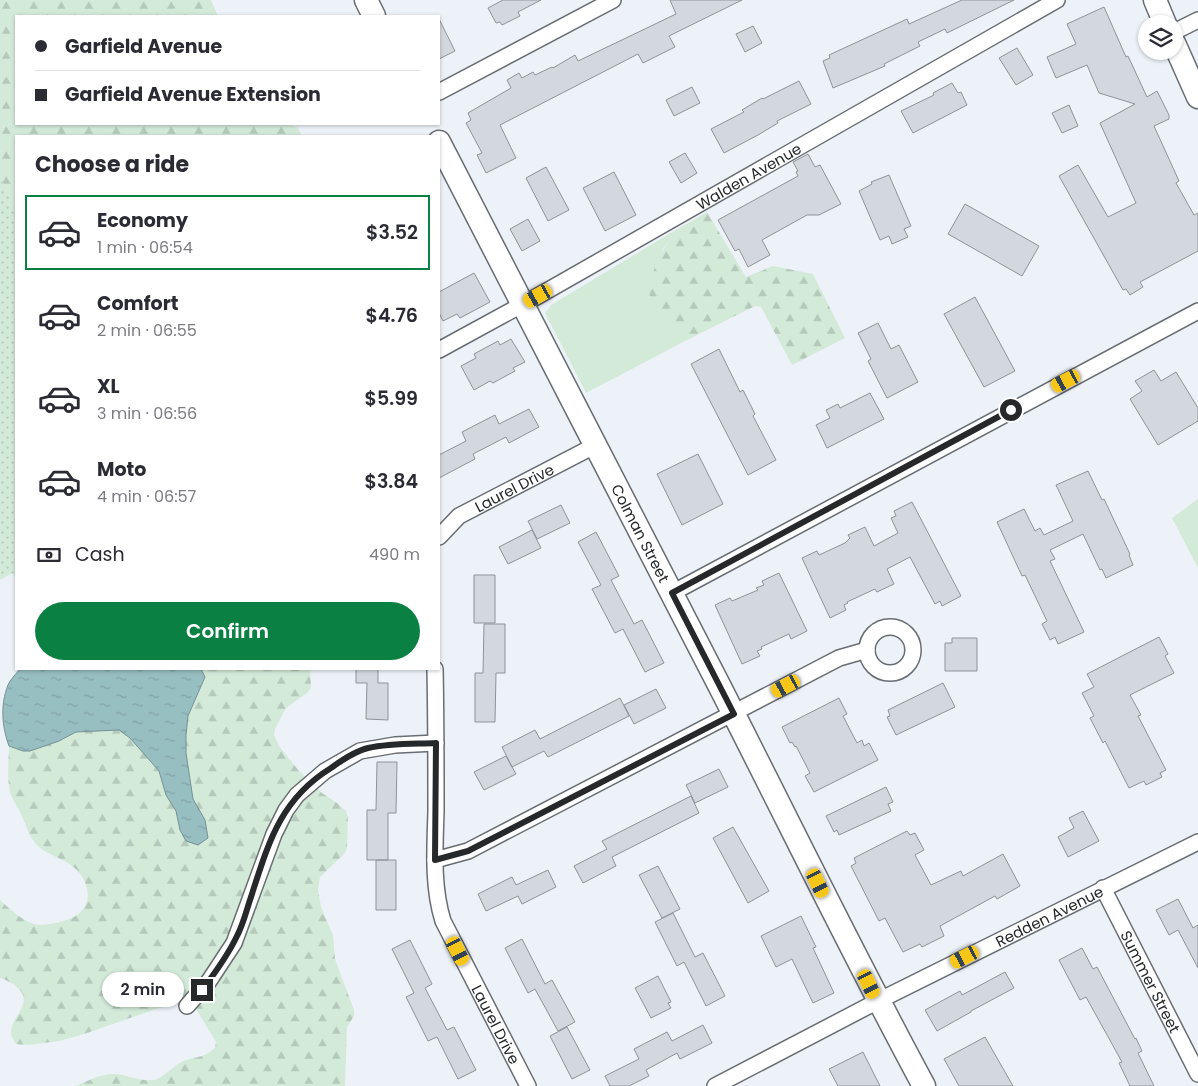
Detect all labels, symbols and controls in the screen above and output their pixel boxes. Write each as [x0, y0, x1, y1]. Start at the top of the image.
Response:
map controls [1138, 15, 1183, 60]
button: layers [1138, 15, 1183, 60]
text: Garfield Avenue [65, 33, 222, 60]
text: Garfield Avenue Extension [65, 81, 321, 108]
street label: Walden Avenue [692, 138, 805, 214]
text: Choose a ride [35, 149, 189, 180]
text: Economy [97, 207, 188, 234]
icon: car [37, 210, 82, 255]
text: $3.52 [366, 219, 418, 246]
text: 1 min · 06:54 [97, 236, 193, 259]
car [521, 282, 554, 310]
text: Comfort [97, 290, 179, 317]
icon: car [37, 293, 82, 338]
text: $4.76 [366, 302, 418, 329]
text: 2 min · 06:55 [97, 319, 197, 342]
car [1049, 367, 1082, 395]
text: XL [97, 373, 120, 400]
icon: car [37, 376, 82, 421]
text: $5.99 [365, 385, 418, 412]
route start [1000, 399, 1022, 421]
text: 3 min · 06:56 [97, 402, 197, 425]
text: Moto [97, 456, 146, 483]
street label: Laurel Drive [471, 458, 557, 517]
icon: car [37, 459, 82, 504]
text: $3.84 [364, 468, 418, 495]
street label: Colman Street [607, 480, 675, 586]
text: 4 min · 06:57 [97, 485, 196, 508]
icon: cash [35, 541, 63, 569]
text: Cash [75, 541, 125, 568]
text: 490 m [369, 543, 420, 566]
button: Confirm [35, 602, 420, 660]
car [769, 672, 802, 700]
car [804, 866, 831, 900]
street label: Redden Avenue [992, 880, 1107, 952]
street label: Summer Street [1116, 927, 1186, 1036]
car [444, 934, 471, 968]
car [948, 944, 981, 970]
car [855, 967, 882, 1001]
callout: 2 min [102, 972, 184, 1008]
text: 2 min [121, 978, 165, 1001]
route end [191, 979, 213, 1001]
street label: Laurel Drive [467, 981, 525, 1068]

